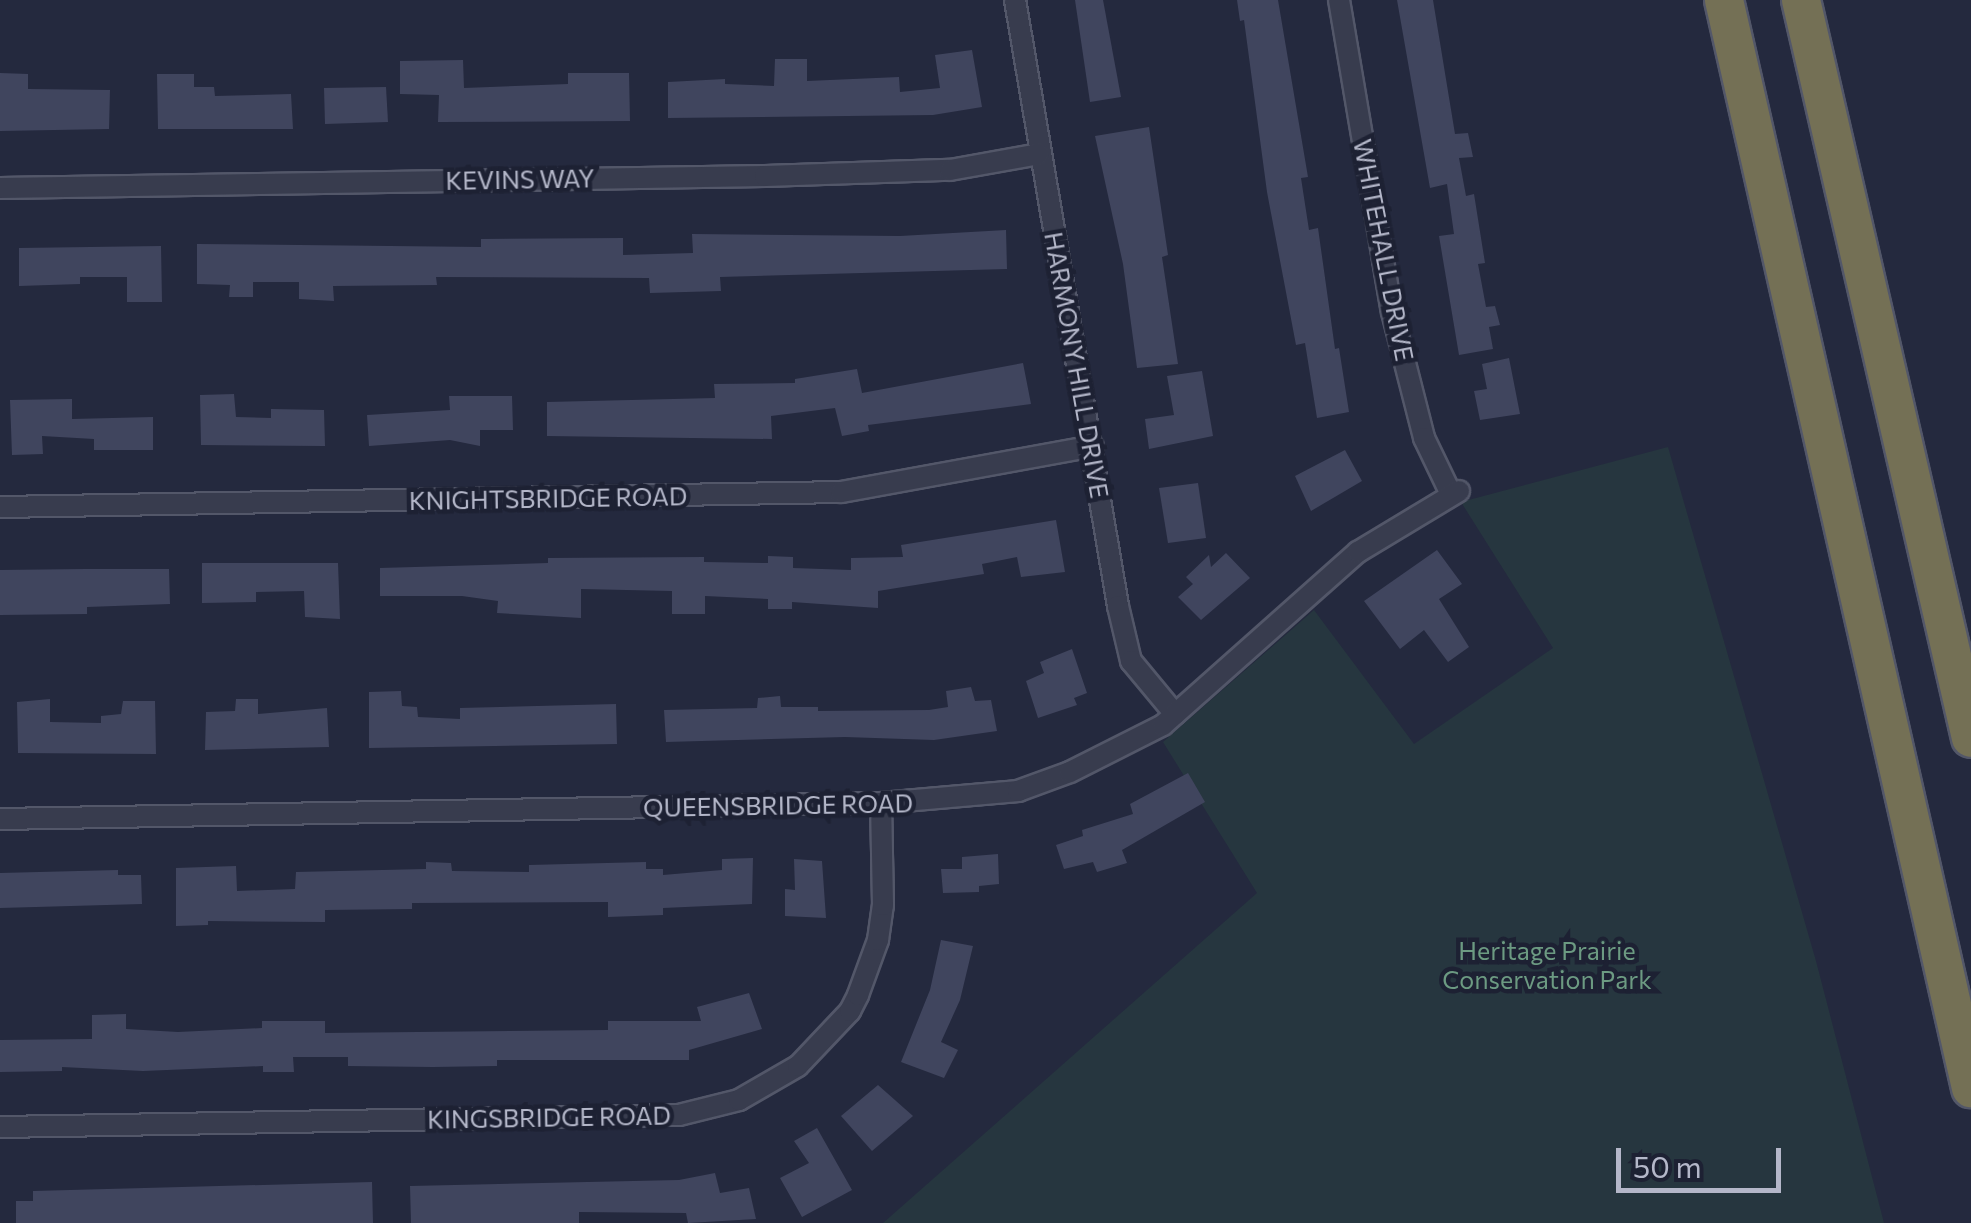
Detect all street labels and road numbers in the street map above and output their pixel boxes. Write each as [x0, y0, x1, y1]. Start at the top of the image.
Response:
street label: WHITEHALL DRIVE [1348, 136, 1420, 364]
street label: KEVINS WAY [445, 163, 595, 195]
street label: HARMONY HILL DRIVE [1039, 230, 1115, 500]
street label: KNIGHTSBRIDGE ROAD [409, 481, 687, 515]
street label: QUEENSBRIDGE ROAD [643, 788, 913, 822]
street label: KINGSBRIDGE ROAD [427, 1100, 671, 1134]

